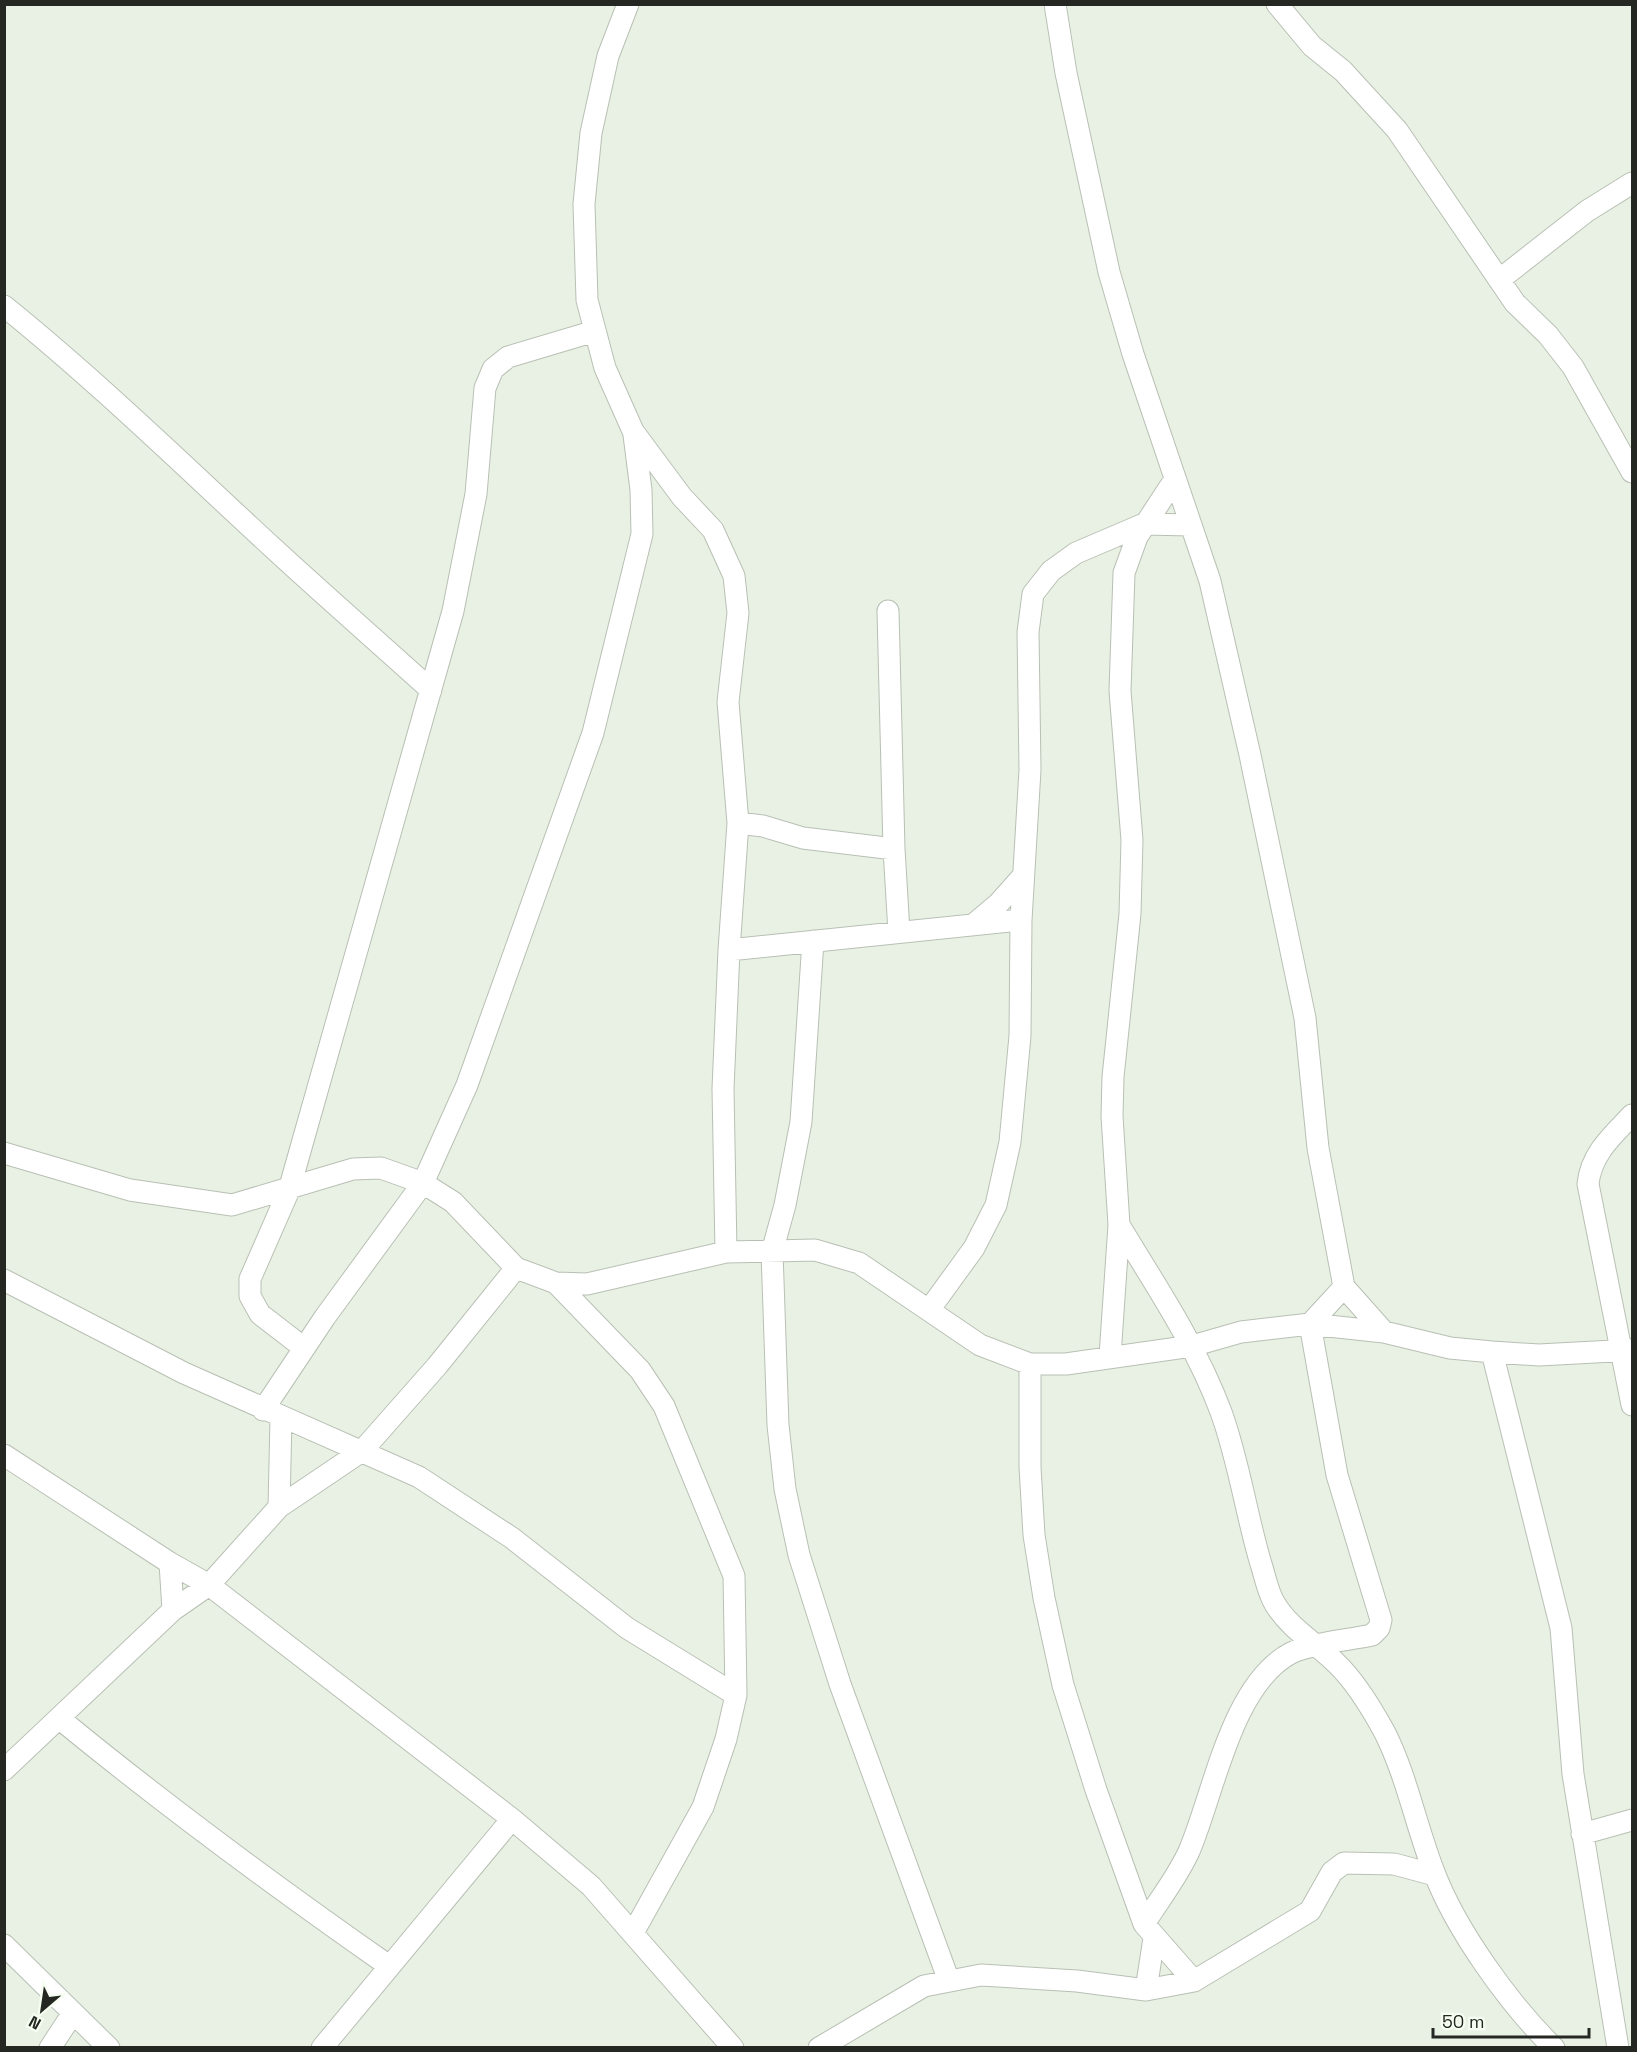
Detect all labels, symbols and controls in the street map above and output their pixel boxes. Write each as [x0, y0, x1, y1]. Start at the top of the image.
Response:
north arrow [12, 1980, 72, 2040]
scale bar [1433, 2001, 1589, 2039]
text: 50 m [1442, 2010, 1484, 2033]
text: N [25, 2011, 45, 2034]

